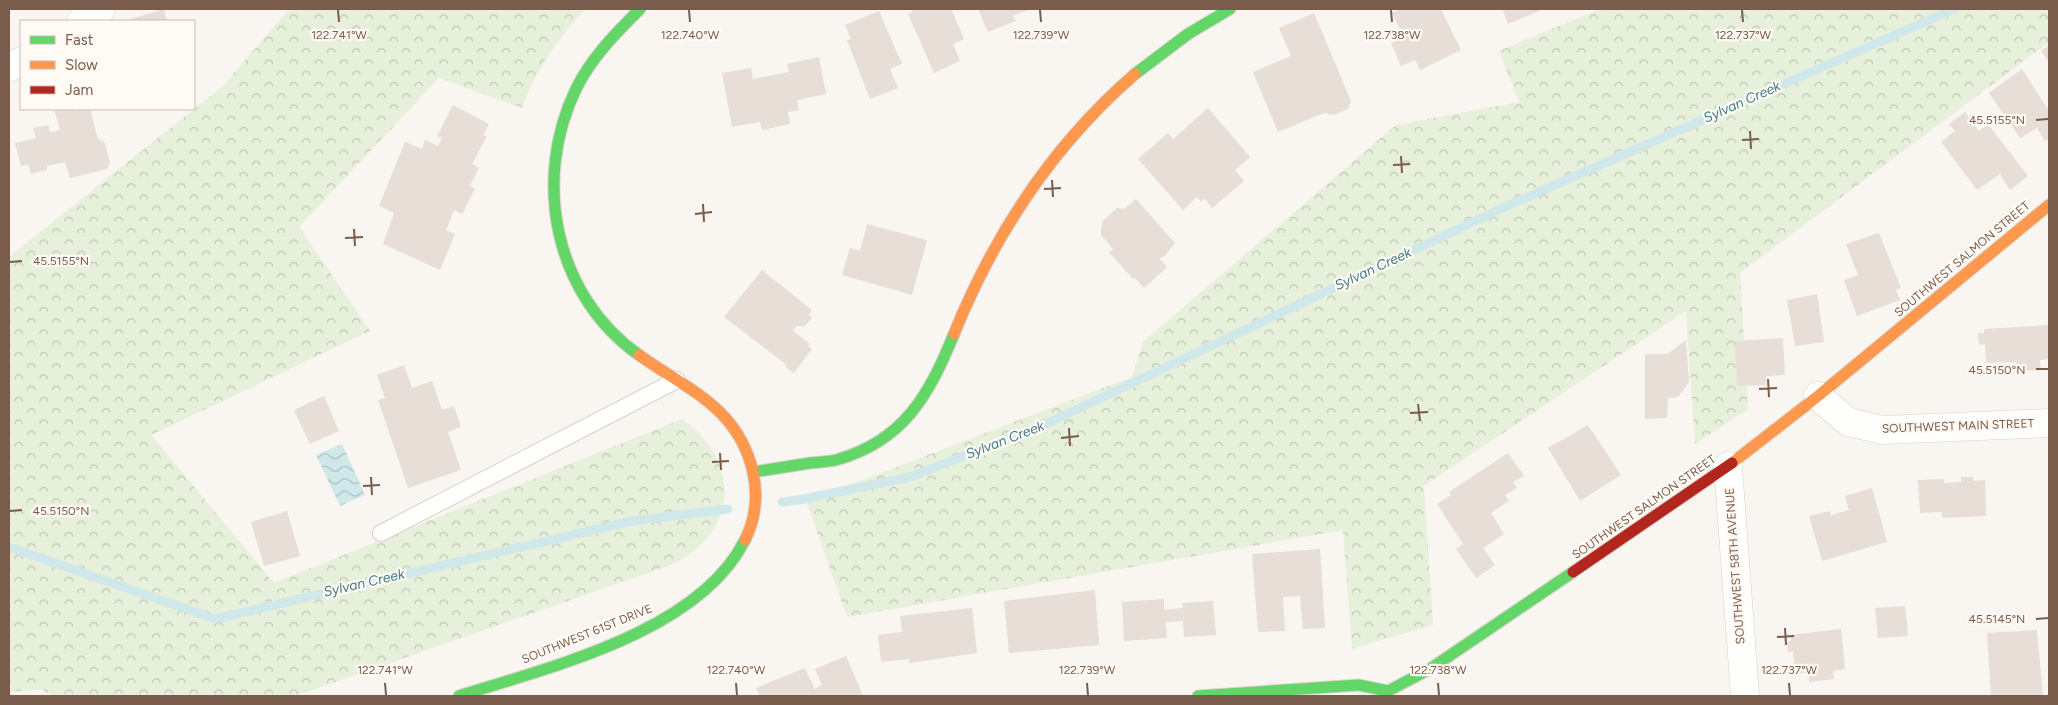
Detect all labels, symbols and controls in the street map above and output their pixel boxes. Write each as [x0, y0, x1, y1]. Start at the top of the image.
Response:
legend [20, 20, 195, 110]
text: 122.741°W [311, 28, 367, 42]
text: 122.740°W [661, 28, 720, 42]
text: 122.739°W [1013, 28, 1070, 42]
text: 122.738°W [1363, 28, 1421, 42]
text: 122.737°W [1715, 28, 1772, 42]
text: Fast [65, 31, 94, 49]
text: Slow [65, 56, 98, 74]
water label: Sylvan Creek [1701, 77, 1784, 127]
text: Jam [65, 81, 93, 99]
text: 45.5155°N [1969, 113, 2025, 127]
street label: SOUTHWEST SALMON STREET [1892, 198, 2033, 320]
water label: Sylvan Creek [1332, 243, 1415, 294]
text: 45.5155°N [33, 254, 89, 268]
text: 45.5150°N [1968, 363, 2026, 377]
street label: SOUTHWEST MAIN STREET [1882, 416, 2035, 436]
water label: Sylvan Creek [963, 417, 1048, 463]
street label: SOUTHWEST SALMON STREET [1570, 452, 1719, 562]
street label: SOUTHWEST 58TH AVENUE [1723, 487, 1747, 645]
text: 45.5150°N [32, 504, 90, 518]
water label: Sylvan Creek [322, 565, 407, 601]
street label: SOUTHWEST 61ST DRIVE [520, 601, 654, 667]
text: 45.5145°N [1969, 612, 2025, 626]
text: 122.741°W [357, 663, 413, 677]
text: 122.740°W [707, 663, 766, 677]
text: 122.739°W [1059, 663, 1116, 677]
text: 122.738°W [1409, 663, 1467, 677]
text: 122.737°W [1761, 663, 1818, 677]

